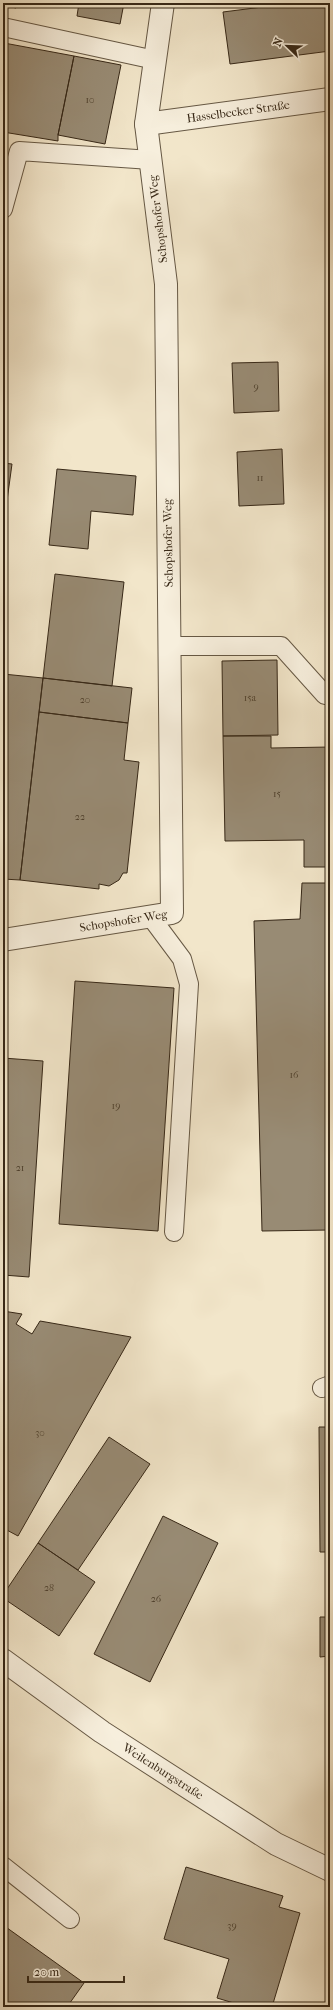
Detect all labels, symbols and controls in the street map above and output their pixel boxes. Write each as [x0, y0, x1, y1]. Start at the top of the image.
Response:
north arrow [267, 26, 307, 66]
text: N [271, 35, 286, 49]
house number: 10 [85, 94, 95, 106]
street label: Hasselbecker Straße [186, 98, 291, 125]
street label: Schopshofer Weg [146, 174, 170, 264]
house number: 9 [253, 381, 259, 393]
house number: 11 [256, 472, 264, 484]
street label: Schopshofer Weg [160, 498, 176, 587]
house number: 15a [244, 692, 257, 704]
house number: 20 [80, 694, 90, 706]
house number: 15 [273, 788, 281, 800]
house number: 22 [75, 811, 85, 823]
street label: Schopshofer Weg [79, 907, 169, 935]
house number: 16 [290, 1069, 299, 1081]
house number: 19 [112, 1100, 120, 1112]
house number: 21 [16, 1162, 24, 1174]
house number: 30 [35, 1427, 45, 1439]
house number: 28 [44, 1582, 54, 1594]
house number: 26 [151, 1593, 162, 1605]
street label: Weilenburgstraße [119, 1740, 206, 1802]
house number: 39 [227, 1920, 237, 1932]
scale bar [28, 1958, 124, 1984]
text: 20 m [34, 1965, 59, 1979]

